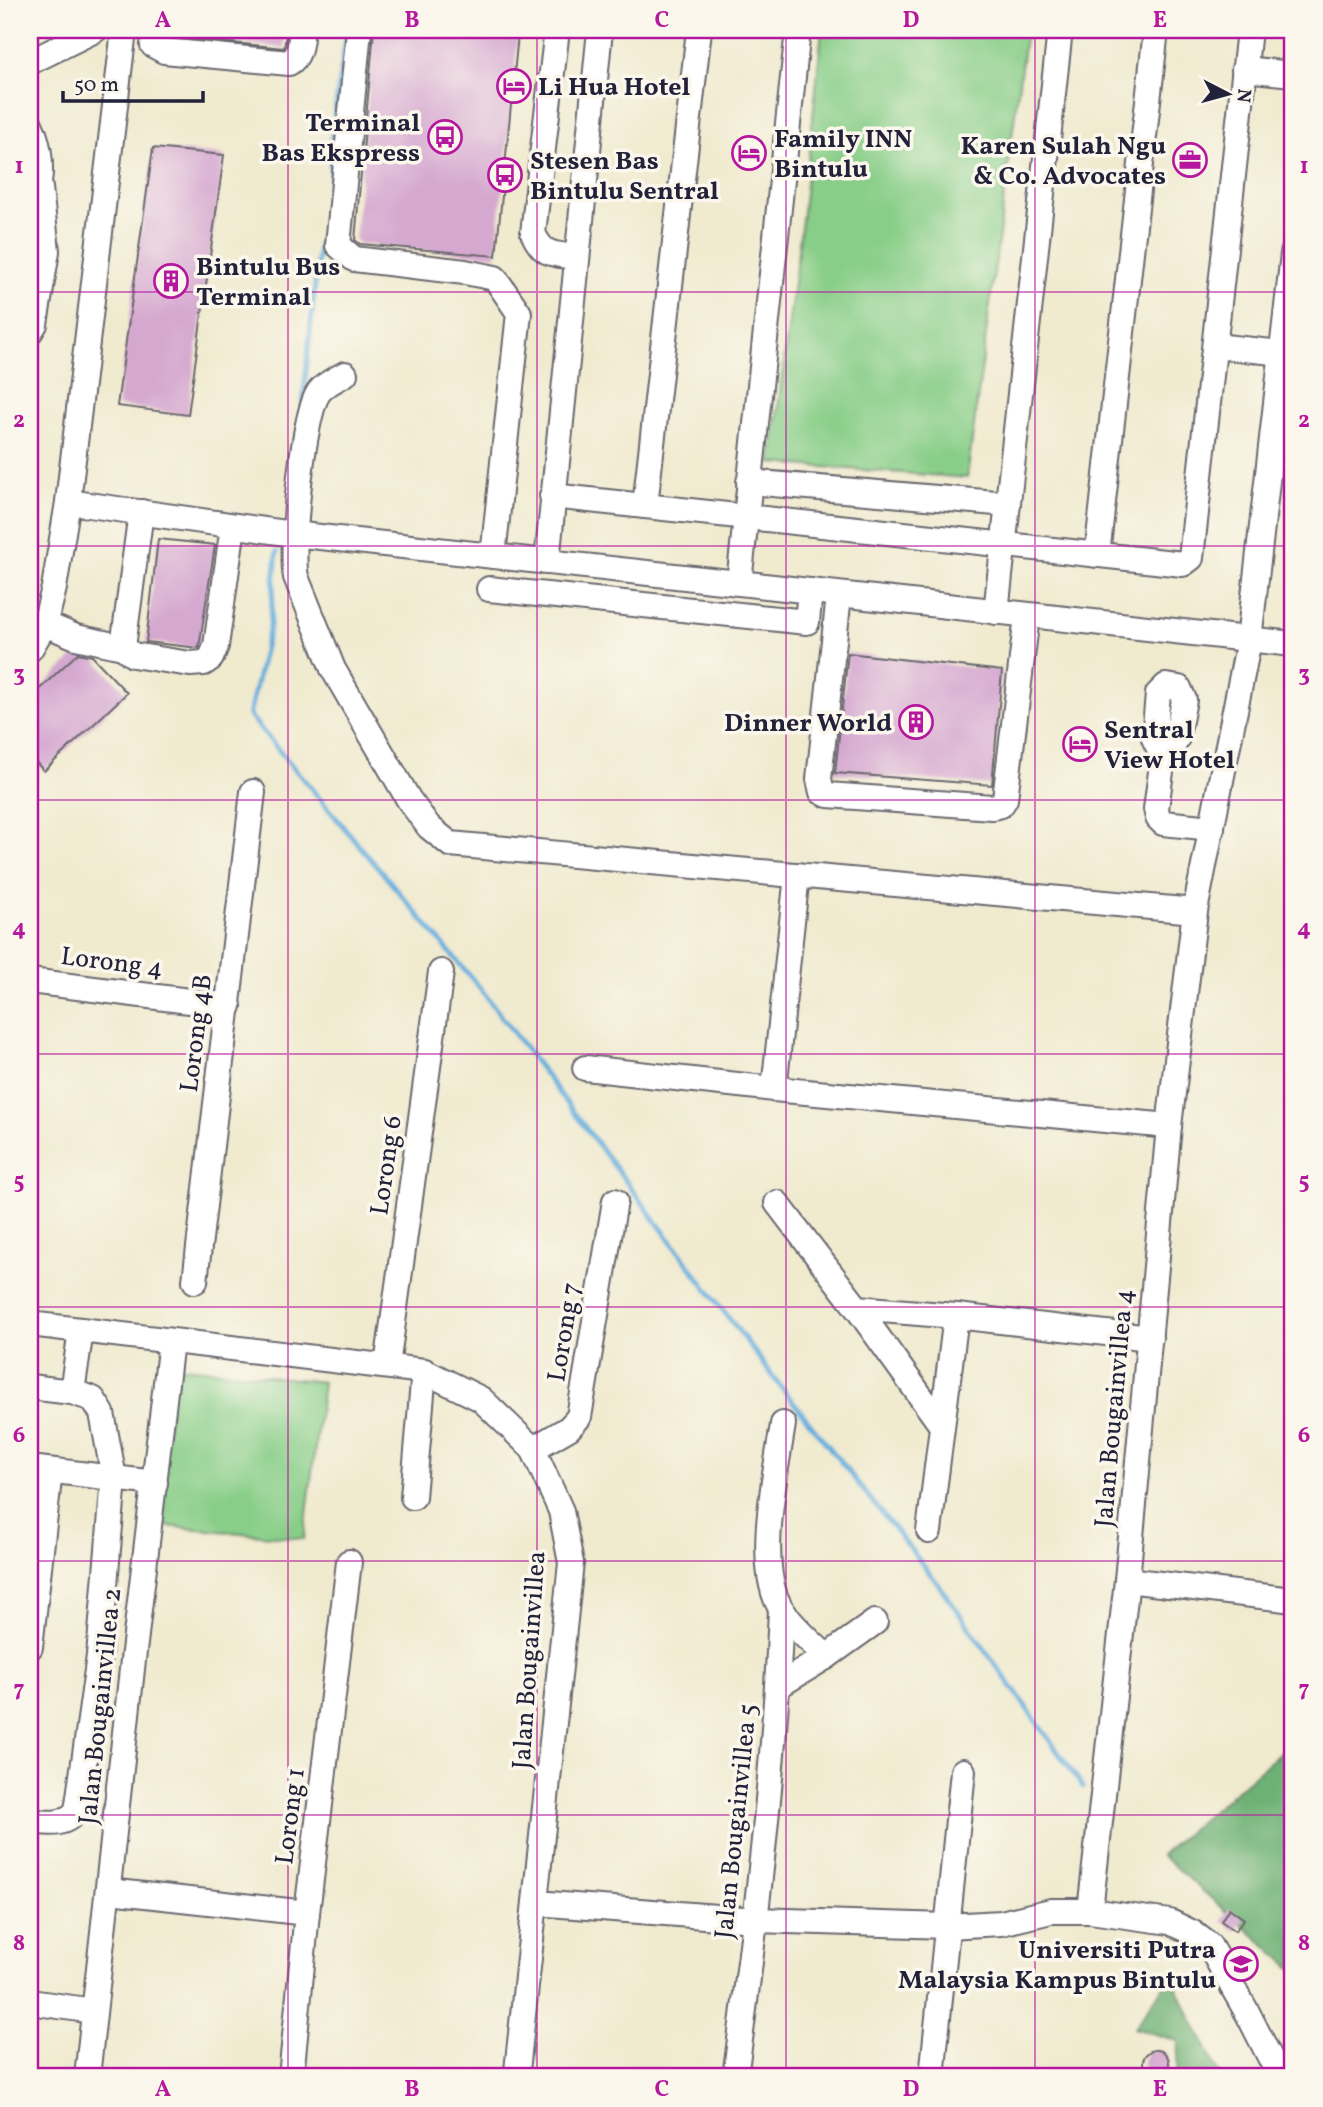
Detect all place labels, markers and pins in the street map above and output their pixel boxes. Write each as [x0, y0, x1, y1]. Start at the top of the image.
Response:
hotel icon: Li Hua Hotel [495, 67, 533, 105]
place label: Li Hua Hotel [538, 70, 691, 106]
place label: Terminal Bas Ekspress [261, 106, 420, 172]
bus stop icon: Terminal Bas Ekspress [426, 118, 464, 156]
place label: Family INN Bintulu [774, 122, 912, 188]
place label: Karen Sulah Ngu & Co. Advocates [960, 129, 1166, 195]
hotel icon: Family INN Bintulu [730, 134, 768, 172]
office icon: Karen Sulah Ngu & Co. Advocates [1171, 141, 1209, 179]
place label: Stesen Bas Bintulu Sentral [530, 144, 719, 210]
bus stop icon: Stesen Bas Bintulu Sentral [486, 156, 524, 194]
place label: Bintulu Bus Terminal [196, 250, 340, 316]
building icon: Bintulu Bus Terminal [152, 262, 190, 300]
building icon: Dinner World [897, 703, 935, 741]
place label: Dinner World [724, 706, 892, 742]
place label: Sentral View Hotel [1104, 713, 1235, 779]
hotel icon: Sentral View Hotel [1061, 725, 1099, 763]
place label: Universiti Putra Malaysia Kampus Bintulu [898, 1933, 1216, 1999]
school or university icon: Universiti Putra Malaysia Kampus Bintulu [1222, 1945, 1260, 1983]

